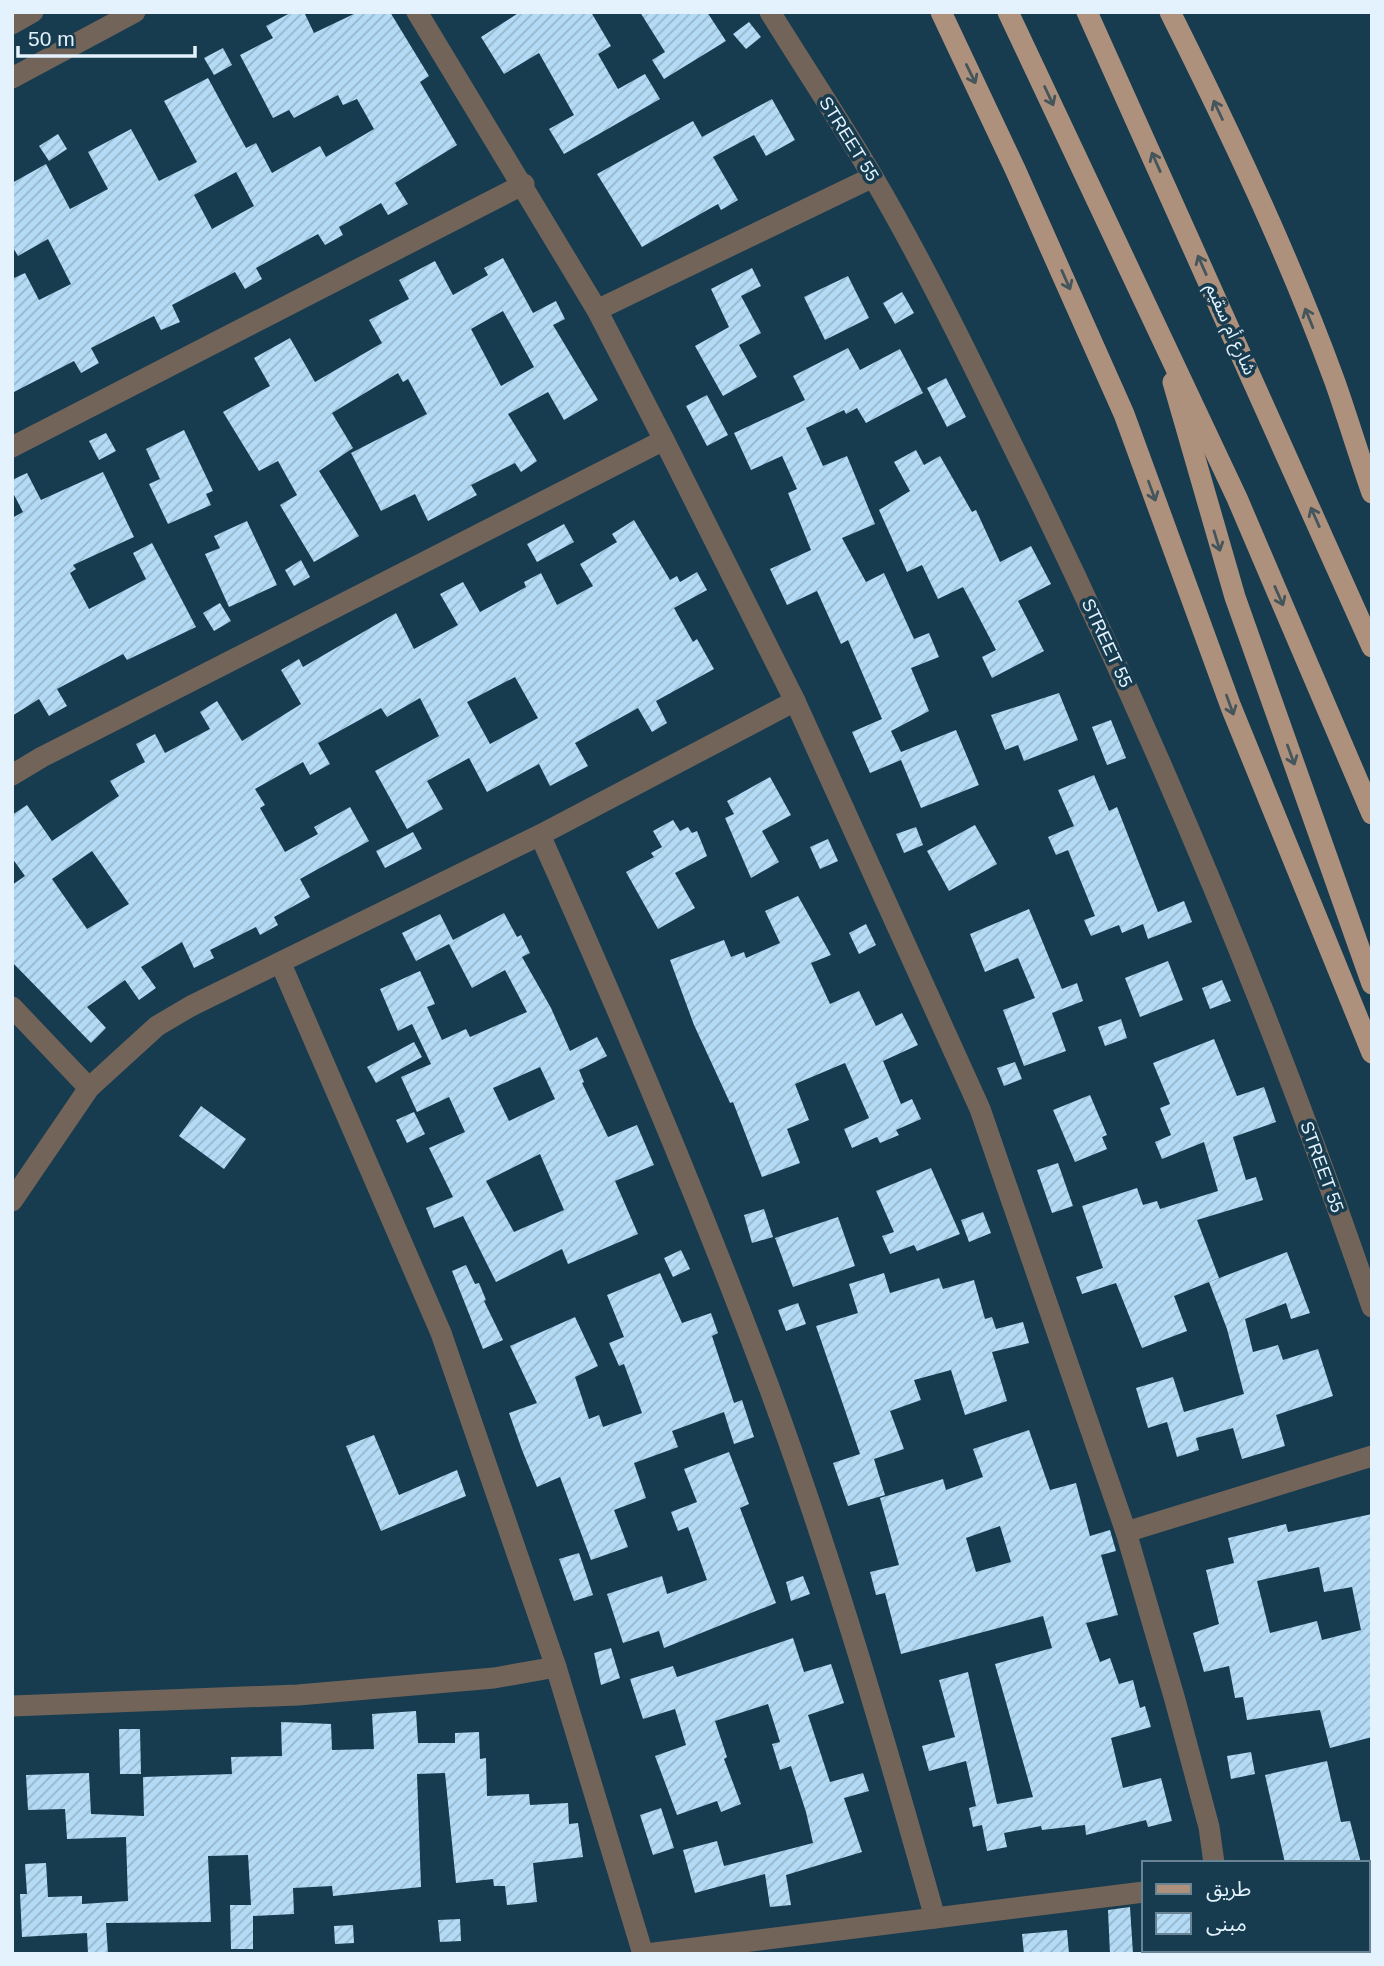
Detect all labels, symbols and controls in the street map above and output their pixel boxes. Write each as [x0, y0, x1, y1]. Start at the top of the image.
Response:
scale bar [18, 14, 194, 58]
text: 50 m [28, 27, 75, 50]
one-way arrow [964, 63, 978, 84]
one-way arrow [1042, 85, 1056, 106]
street label: STREET 55 [815, 93, 883, 185]
one-way arrow [1210, 100, 1224, 121]
one-way arrow [1149, 152, 1162, 173]
one-way arrow [1195, 255, 1208, 276]
one-way arrow [1060, 269, 1073, 291]
street label: شارع أم سقيم [1198, 280, 1261, 379]
one-way arrow [1302, 308, 1315, 330]
one-way arrow [1147, 479, 1159, 501]
one-way arrow [1308, 507, 1321, 528]
one-way arrow [1211, 529, 1224, 551]
one-way arrow [1274, 585, 1287, 606]
street label: STREET 55 [1078, 595, 1136, 691]
one-way arrow [1225, 693, 1237, 715]
one-way arrow [1286, 744, 1298, 766]
street label: STREET 55 [1296, 1119, 1348, 1215]
legend [1142, 1861, 1370, 1952]
text: طريق [1206, 1877, 1251, 1902]
text: مبنى [1206, 1912, 1247, 1936]

